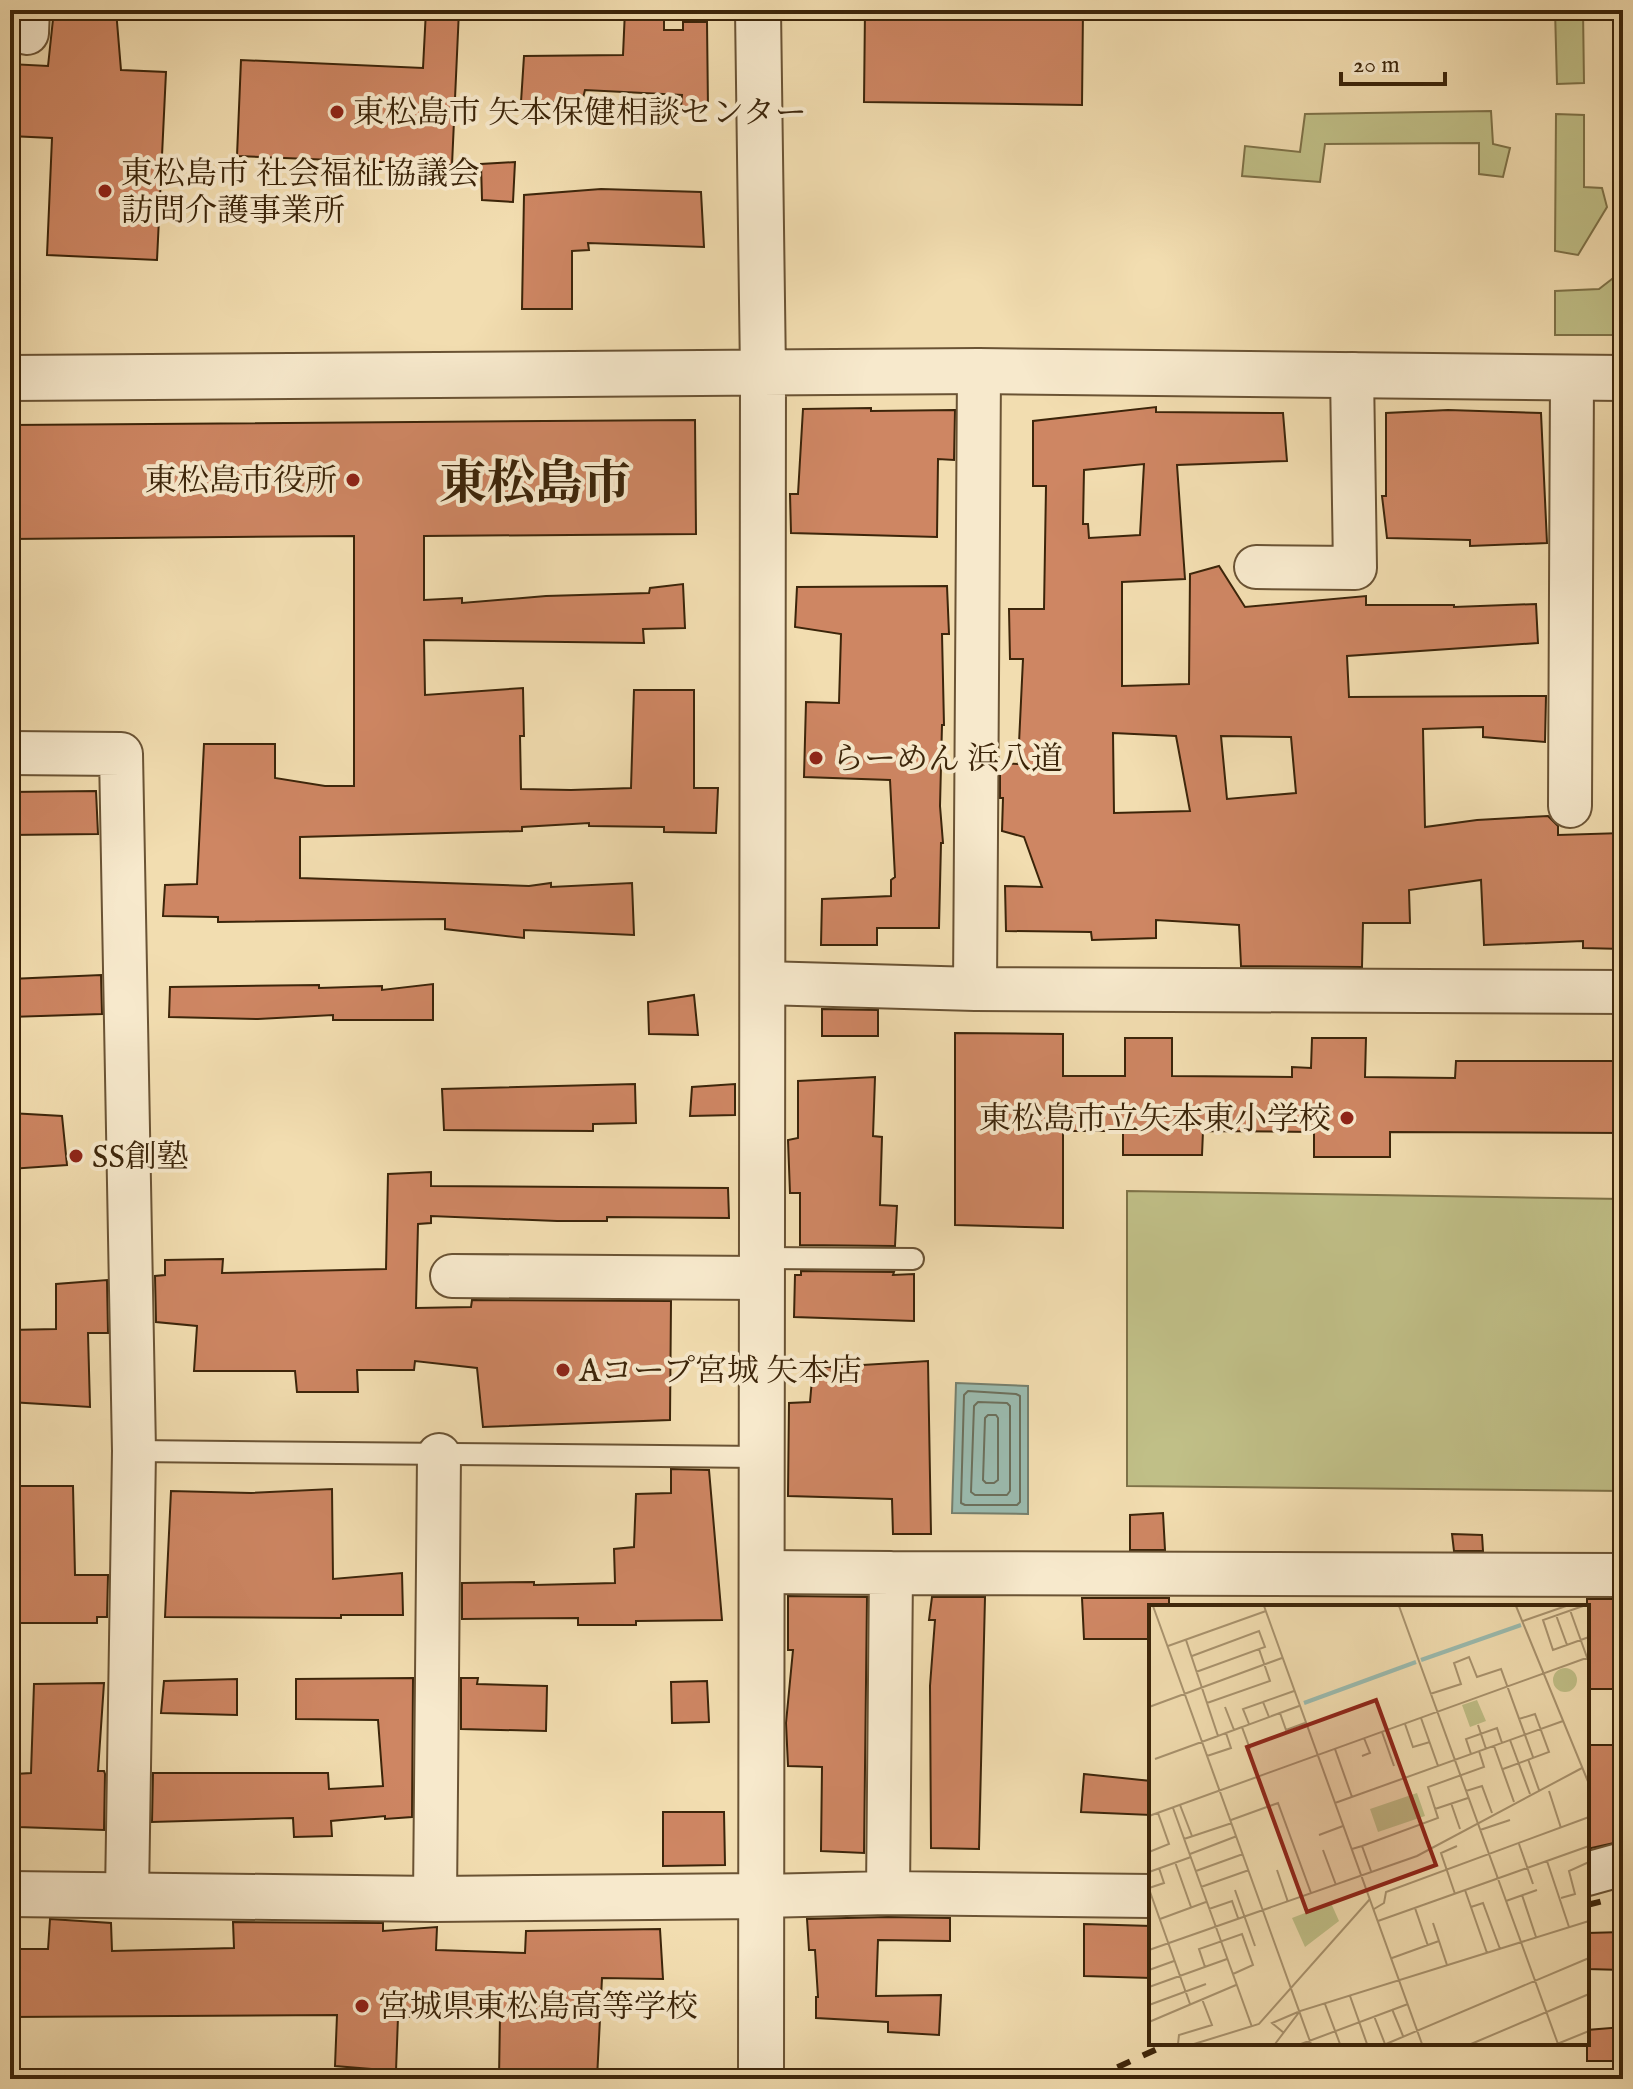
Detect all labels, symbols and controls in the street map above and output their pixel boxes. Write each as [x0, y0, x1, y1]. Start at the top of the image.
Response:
scale bar [1341, 36, 1445, 86]
text: 20 m [1353, 50, 1400, 81]
place label: 東松島市 矢本保健相談センター [353, 94, 807, 135]
marker: 東松島市 矢本保健相談センター [328, 103, 346, 121]
place label: 東松島市 社会福祉協議会 訪問介護事業所 [121, 155, 480, 233]
marker: 東松島市 社会福祉協議会 訪問介護事業所 [96, 182, 114, 200]
district label: 東松島市 [439, 456, 631, 516]
place label: 東松島市役所 [145, 462, 337, 503]
marker: 東松島市役所 [344, 471, 362, 489]
place label: らーめん 浜八道 [832, 740, 1063, 781]
marker: らーめん 浜八道 [807, 749, 825, 767]
place label: 東松島市立矢本東小学校 [979, 1100, 1331, 1141]
marker: 東松島市立矢本東小学校 [1338, 1109, 1356, 1127]
place label: SS創塾 [92, 1138, 189, 1179]
marker: SS創塾 [67, 1147, 85, 1165]
place label: Aコープ宮城 矢本店 [578, 1352, 862, 1393]
marker: Aコープ宮城 矢本店 [554, 1361, 572, 1379]
inset map [1149, 1605, 1589, 2045]
place label: 宮城県東松島高等学校 [378, 1988, 698, 2029]
marker: 宮城県東松島高等学校 [353, 1997, 371, 2015]

